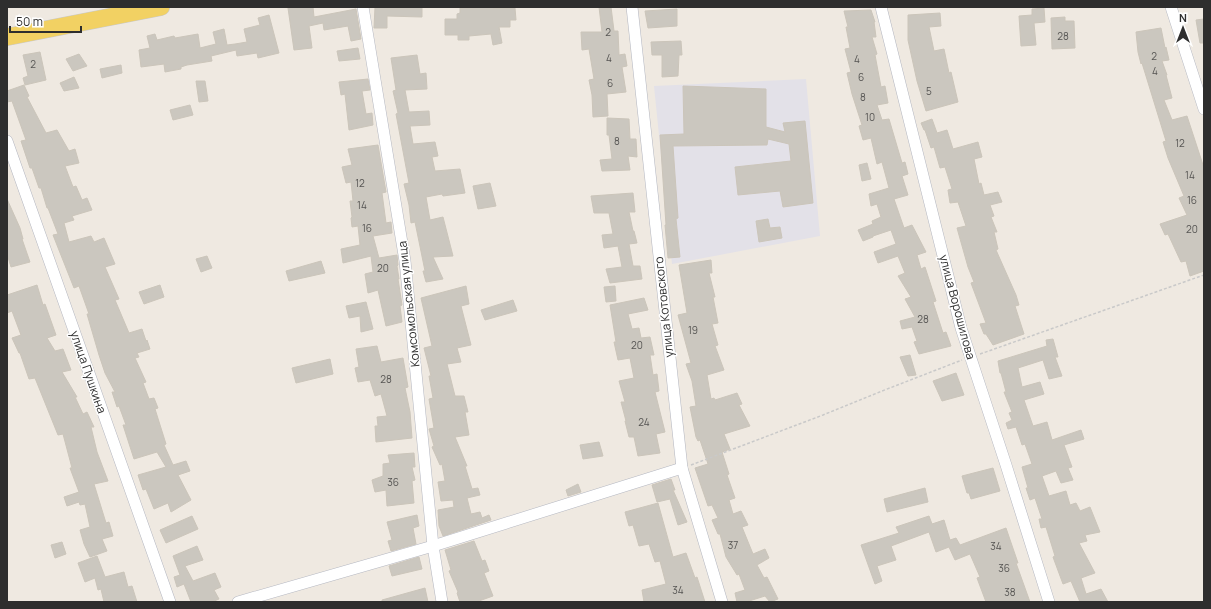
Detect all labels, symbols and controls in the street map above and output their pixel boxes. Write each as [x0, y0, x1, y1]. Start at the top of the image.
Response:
scale bar [10, 8, 81, 34]
north arrow [1163, 8, 1203, 48]
text: N [1179, 10, 1187, 25]
text: 50 m [16, 13, 43, 30]
house number: 2 [605, 25, 611, 39]
house number: 28 [1057, 29, 1069, 43]
house number: 2 [1151, 49, 1157, 63]
house number: 4 [606, 51, 612, 65]
house number: 4 [854, 52, 860, 66]
house number: 2 [30, 57, 36, 71]
house number: 4 [1152, 64, 1158, 78]
house number: 6 [858, 70, 864, 84]
house number: 6 [607, 76, 613, 90]
house number: 5 [926, 84, 932, 98]
house number: 8 [860, 90, 866, 104]
house number: 10 [865, 110, 875, 124]
house number: 8 [614, 134, 620, 148]
house number: 12 [1175, 136, 1185, 150]
house number: 14 [1185, 168, 1195, 182]
house number: 12 [355, 176, 365, 190]
house number: 16 [1187, 193, 1197, 207]
house number: 14 [357, 198, 367, 212]
house number: 16 [362, 221, 372, 235]
house number: 20 [1186, 222, 1198, 236]
street label: Комсомольская улица [393, 240, 424, 368]
street label: улица Ворошилова [935, 253, 980, 361]
street label: улица Котовского [650, 256, 677, 358]
house number: 20 [377, 261, 389, 275]
house number: 28 [917, 312, 929, 326]
house number: 19 [688, 323, 698, 337]
street label: улица Пушкина [66, 328, 111, 416]
house number: 20 [631, 338, 643, 352]
house number: 28 [380, 372, 392, 386]
house number: 24 [638, 415, 650, 429]
house number: 36 [387, 475, 399, 489]
house number: 37 [728, 538, 738, 552]
house number: 34 [990, 539, 1002, 553]
house number: 36 [998, 561, 1010, 575]
house number: 34 [672, 583, 684, 597]
house number: 38 [1004, 585, 1016, 599]

